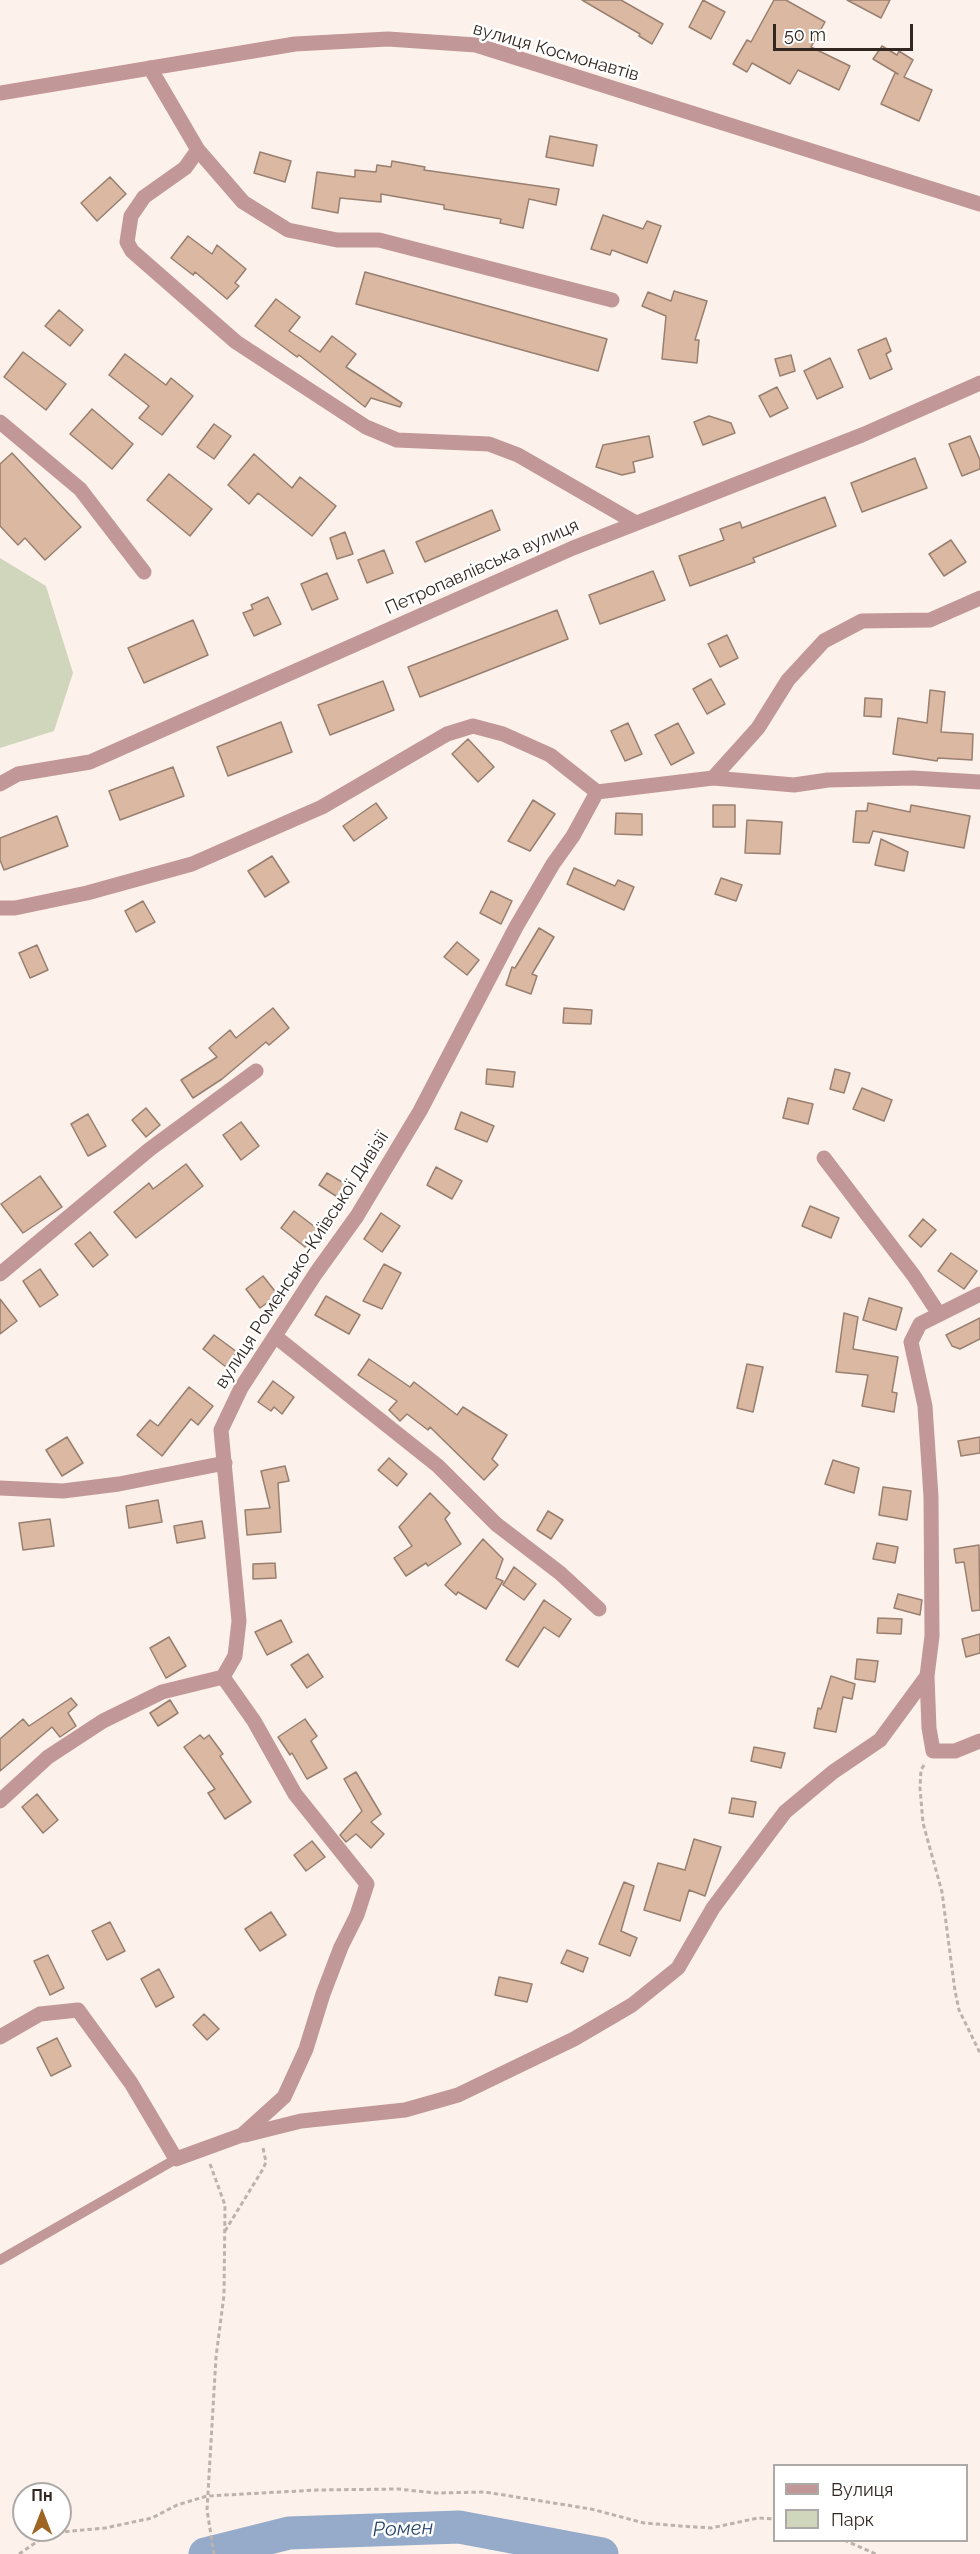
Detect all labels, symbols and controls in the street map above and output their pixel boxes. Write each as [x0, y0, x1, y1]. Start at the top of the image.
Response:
scale bar [776, 12, 916, 50]
street label: вулиця Космонавтів [471, 18, 641, 86]
text: 50 m [784, 24, 826, 45]
street label: Петропавлівська вулиця [382, 514, 582, 620]
street label: вулиця Роменсько-Київської Дивізії [211, 1127, 393, 1393]
legend [773, 2464, 968, 2542]
text: Вулиця [831, 2479, 893, 2500]
north arrow [12, 2482, 72, 2542]
text: Пн [31, 2486, 53, 2505]
text: Парк [831, 2509, 874, 2530]
water label: Ромен [372, 2516, 434, 2542]

